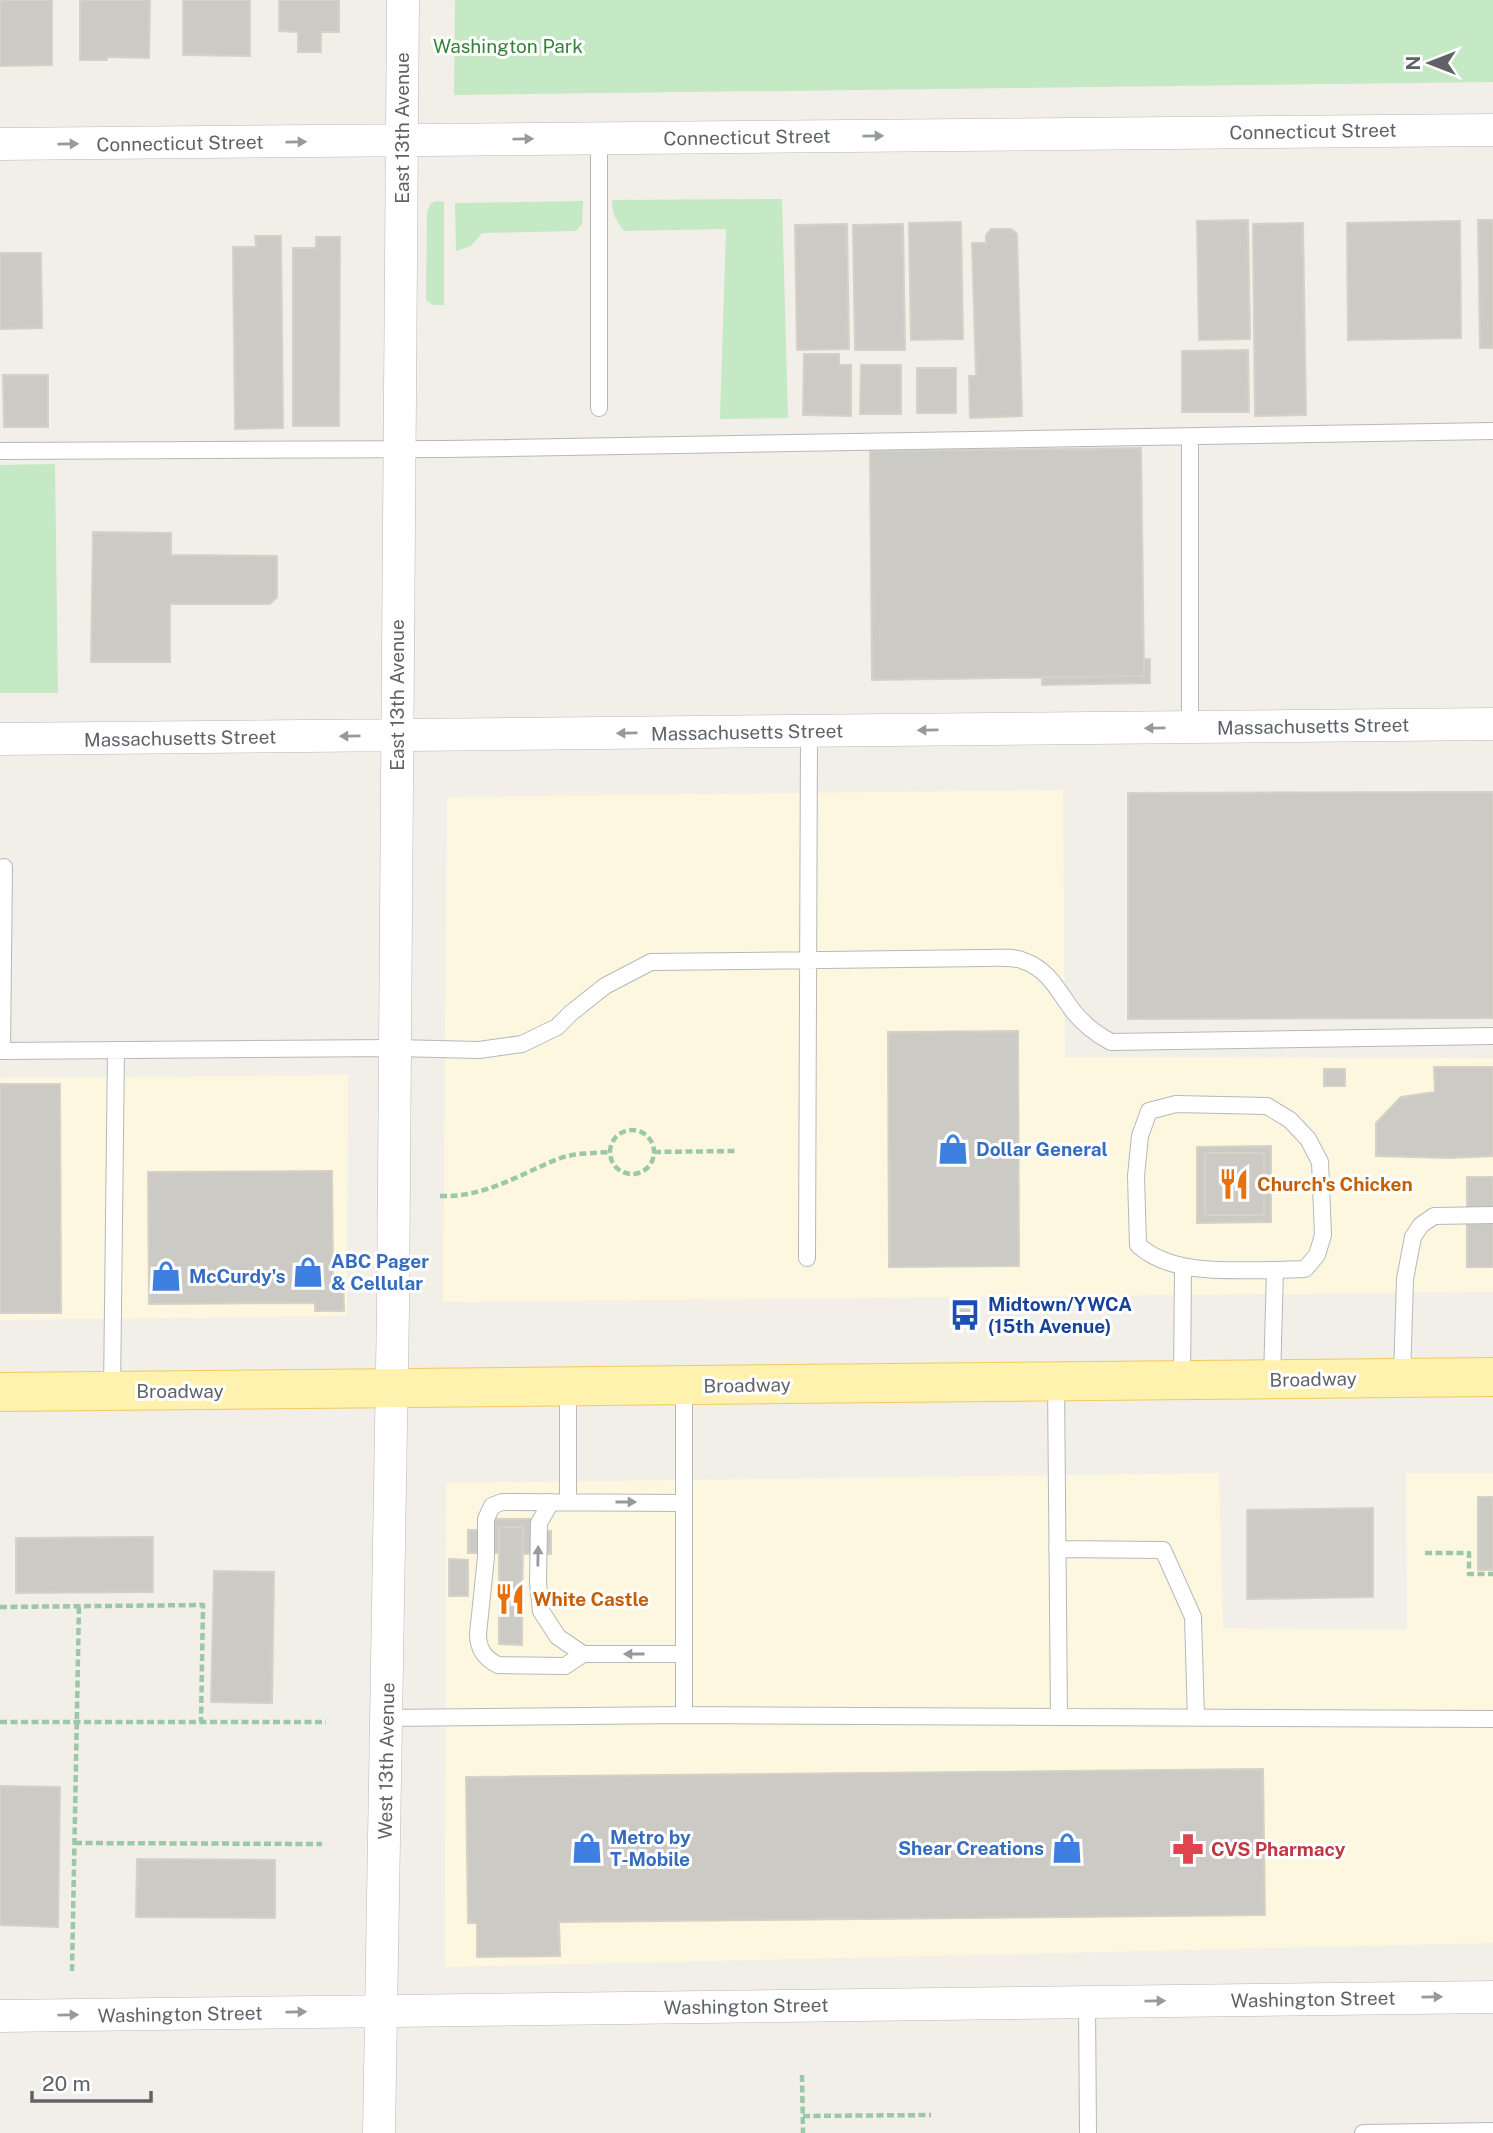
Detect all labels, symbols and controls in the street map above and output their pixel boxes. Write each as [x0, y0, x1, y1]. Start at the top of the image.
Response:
north arrow [1395, 28, 1465, 98]
park label: Washington Park [433, 35, 583, 57]
street label: East 13th Avenue [391, 52, 413, 204]
text: N [1402, 56, 1424, 70]
street label: Connecticut Street [1229, 119, 1397, 143]
street label: Connecticut Street [663, 125, 831, 149]
one-way arrow [862, 130, 884, 142]
street label: Connecticut Street [96, 131, 264, 155]
one-way arrow [512, 134, 534, 145]
one-way arrow [285, 136, 307, 147]
one-way arrow [57, 138, 79, 150]
street label: East 13th Avenue [386, 619, 408, 771]
street label: Massachusetts Street [1217, 713, 1409, 739]
street label: Massachusetts Street [651, 719, 843, 745]
one-way arrow [1144, 722, 1166, 734]
one-way arrow [917, 724, 939, 736]
street label: Massachusetts Street [84, 725, 276, 751]
one-way arrow [616, 727, 638, 739]
one-way arrow [339, 730, 361, 742]
shop icon: Dollar General [936, 1132, 970, 1166]
place label: Dollar General [976, 1138, 1108, 1160]
restaurant icon: Church's Chicken [1217, 1167, 1251, 1201]
place label: Church's Chicken [1257, 1173, 1413, 1195]
place label: ABC Pager & Cellular [331, 1250, 429, 1294]
shop icon: ABC Pager & Cellular [291, 1255, 325, 1289]
shop icon: McCurdy's [149, 1259, 183, 1293]
place label: McCurdy's [189, 1265, 285, 1287]
place label: Midtown/YWCA (15th Avenue) [988, 1293, 1132, 1337]
bus stop icon: Midtown/YWCA (15th Avenue) [948, 1298, 982, 1332]
street label: Broadway [1269, 1367, 1357, 1391]
street label: Broadway [703, 1373, 791, 1397]
street label: Broadway [136, 1380, 224, 1402]
one-way arrow [615, 1496, 637, 1508]
one-way arrow [533, 1544, 544, 1566]
restaurant icon: White Castle [493, 1582, 527, 1616]
place label: White Castle [533, 1588, 649, 1610]
one-way arrow [622, 1648, 644, 1660]
street label: West 13th Avenue [374, 1682, 398, 1840]
place label: Metro by T-Mobile [610, 1826, 691, 1870]
shop icon: Metro by T-Mobile [570, 1831, 604, 1865]
shop icon: Shear Creations [1050, 1831, 1084, 1865]
pharmacy icon: CVS Pharmacy [1171, 1832, 1205, 1866]
place label: Shear Creations [898, 1837, 1044, 1859]
place label: CVS Pharmacy [1211, 1838, 1346, 1860]
street label: Washington Street [1230, 1987, 1396, 2011]
one-way arrow [1421, 1991, 1443, 2003]
street label: Washington Street [663, 1994, 829, 2018]
one-way arrow [1144, 1995, 1166, 2007]
street label: Washington Street [97, 2002, 263, 2026]
one-way arrow [285, 2007, 307, 2018]
one-way arrow [57, 2010, 79, 2021]
scale bar [32, 2060, 150, 2104]
text: 20 m [42, 2071, 91, 2096]

